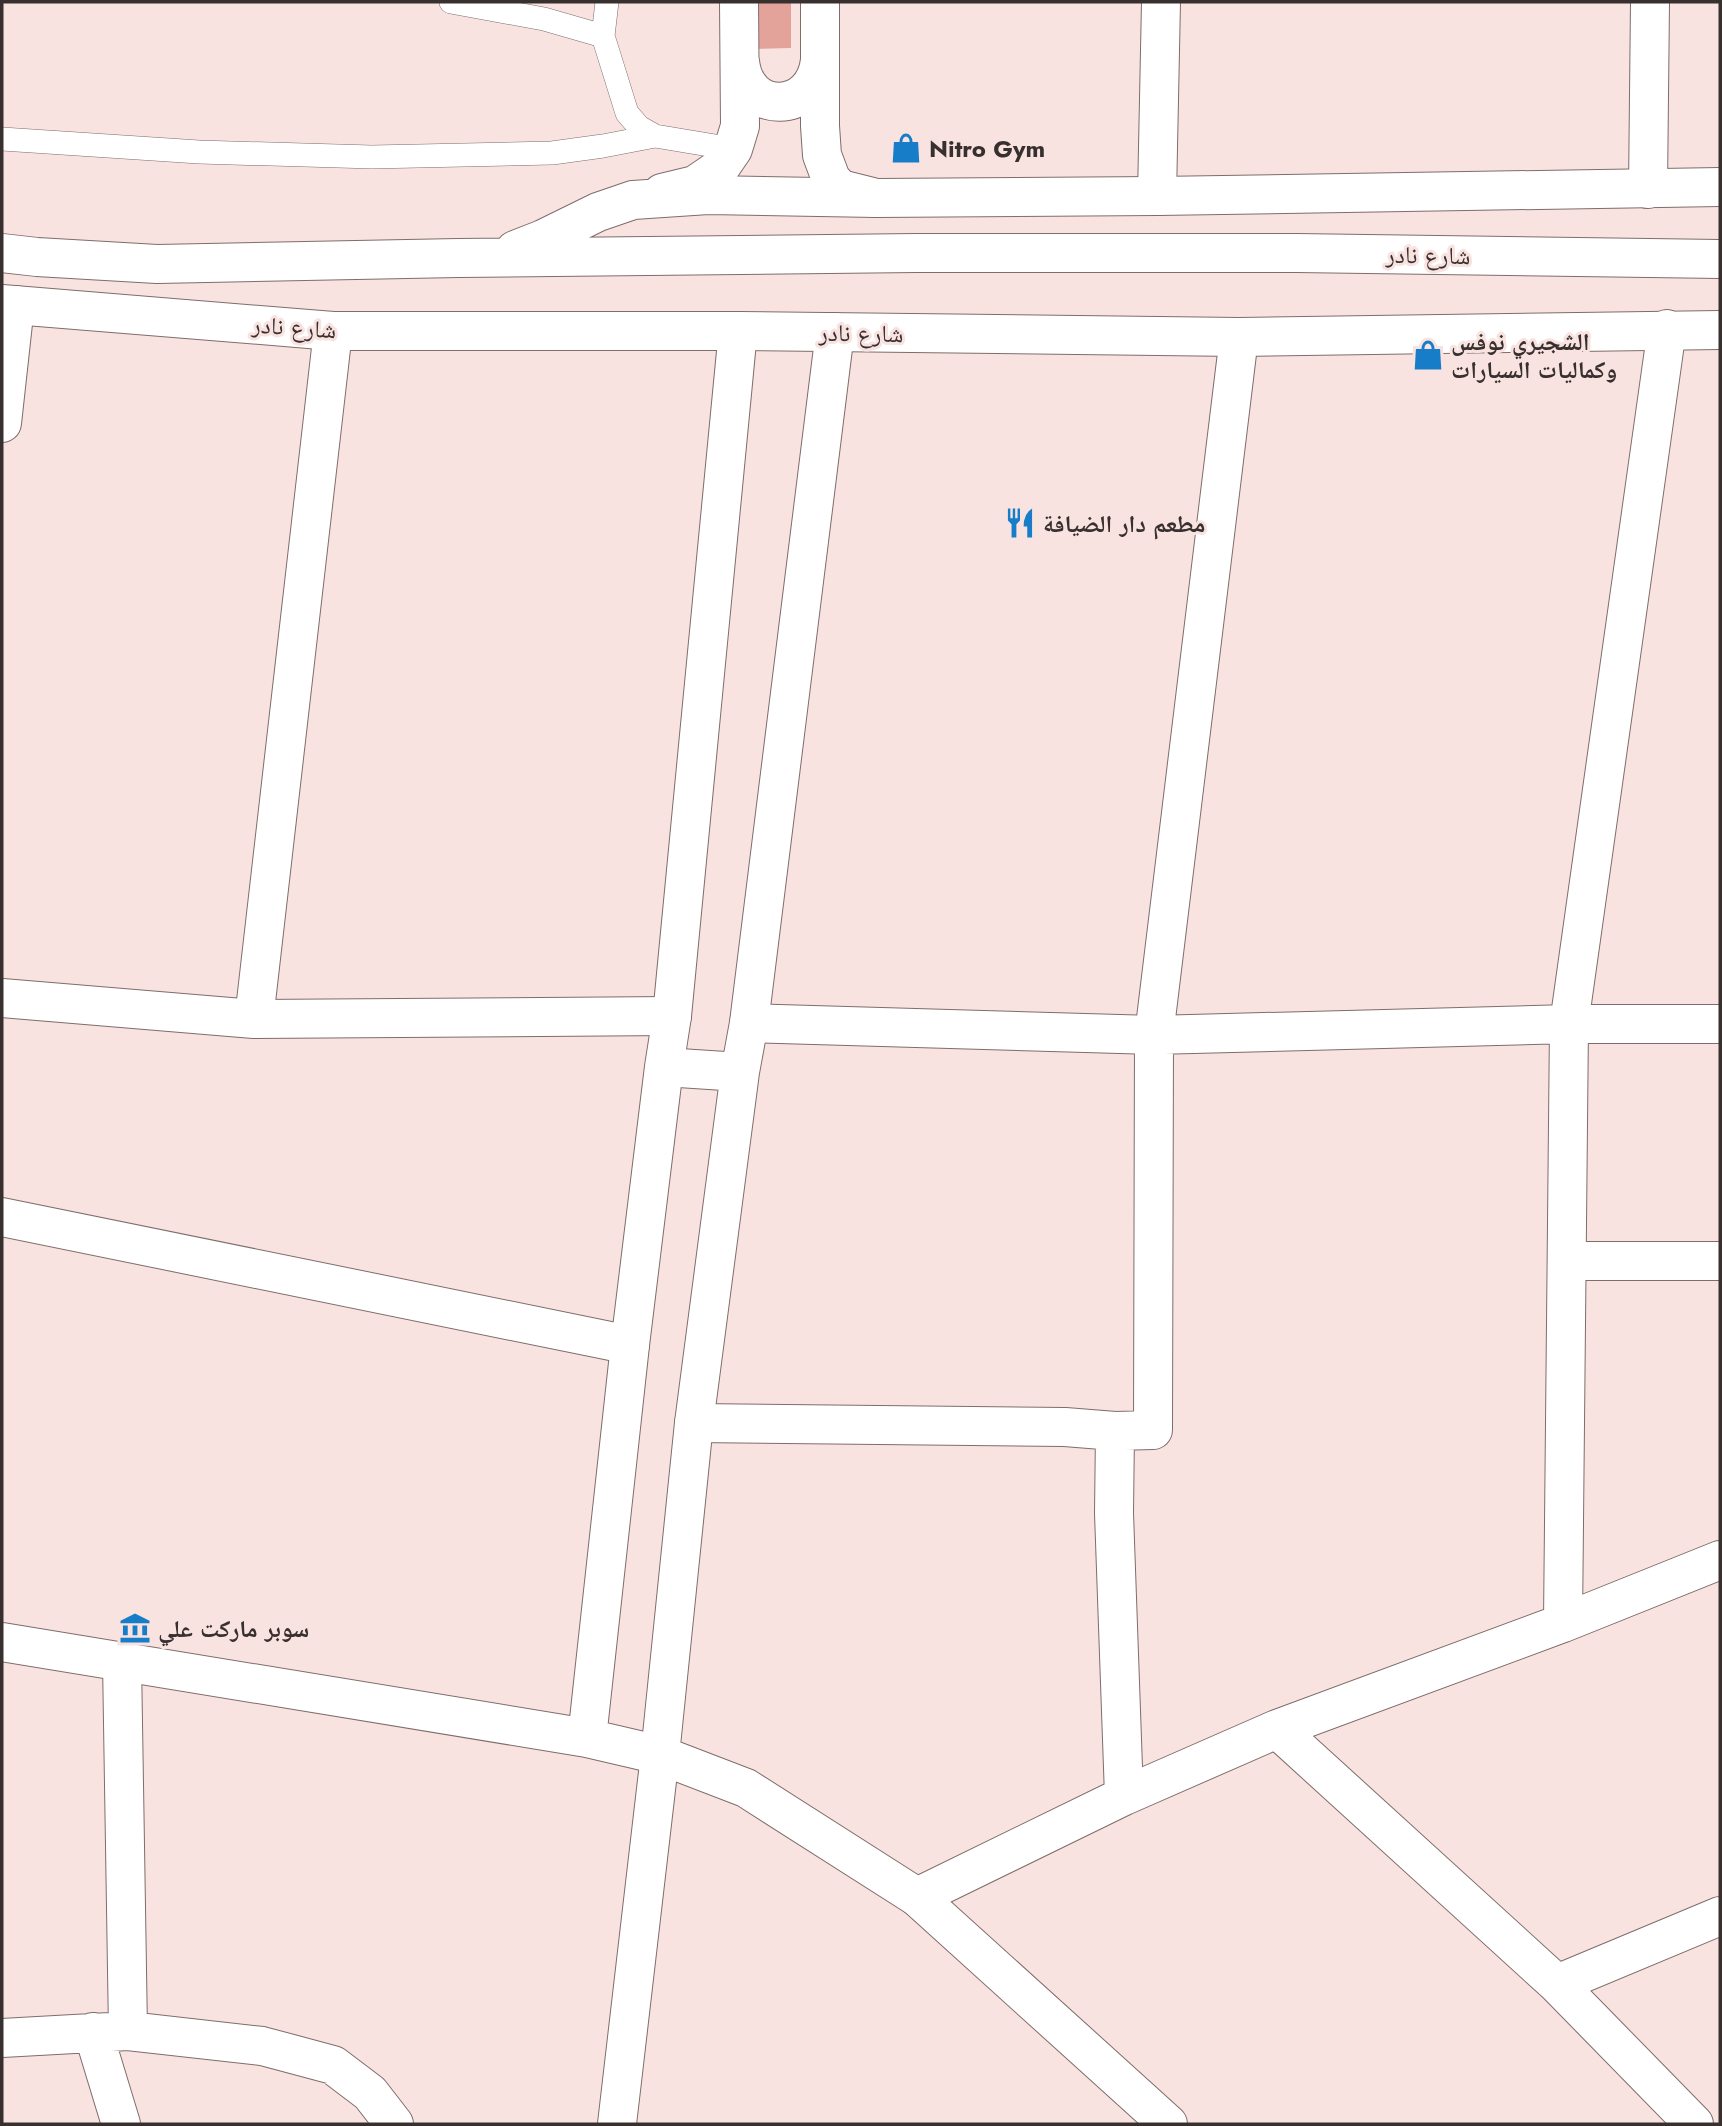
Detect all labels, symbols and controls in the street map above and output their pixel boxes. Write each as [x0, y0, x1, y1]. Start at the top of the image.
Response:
shop icon: Nitro Gym [889, 131, 923, 165]
place label: Nitro Gym [929, 131, 1045, 166]
street label: شارع نادر [1384, 237, 1471, 273]
street label: شارع نادر [250, 307, 337, 347]
street label: شارع نادر [817, 315, 904, 351]
place label: الشجيري نوفس وكماليات السيارات [1451, 324, 1617, 387]
shop icon: الشجيري نوفس وكماليات السيارات [1411, 338, 1445, 372]
restaurant icon: مطعم دار الضيافة [1003, 506, 1037, 540]
place label: مطعم دار الضيافة [1043, 506, 1205, 541]
museum icon: سوبر ماركت علي [118, 1611, 152, 1645]
place label: سوبر ماركت علي [158, 1611, 309, 1647]

